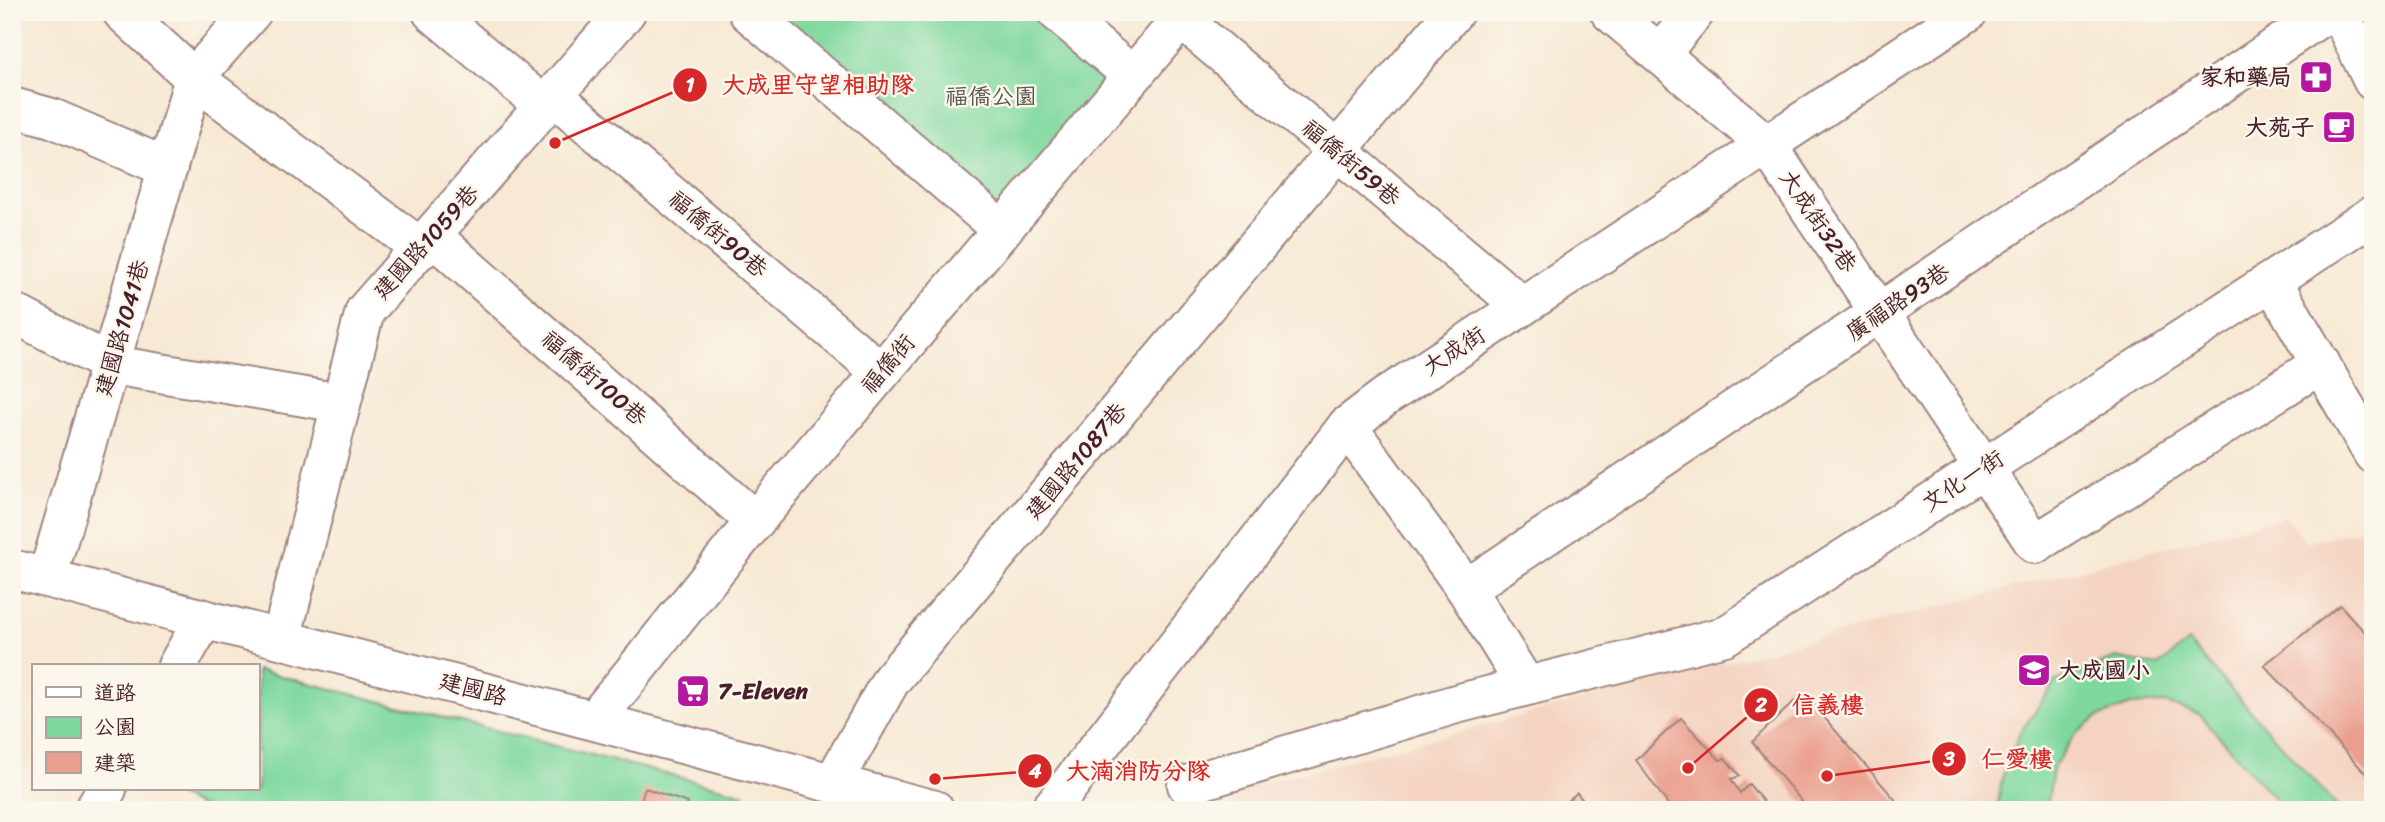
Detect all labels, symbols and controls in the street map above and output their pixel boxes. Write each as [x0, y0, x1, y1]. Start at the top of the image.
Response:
place label: 家和藥局 [2200, 57, 2292, 98]
pharmacy icon: 家和藥局 [2297, 58, 2335, 96]
callout: 大成里守望相助隊 [673, 62, 928, 107]
text: 大成里守望相助隊 [722, 64, 915, 106]
text: 1 [685, 66, 695, 104]
park label: 福僑公園 [945, 76, 1037, 117]
place label: 大苑子 [2245, 107, 2314, 148]
cafe icon: 大苑子 [2320, 108, 2358, 146]
street label: 福僑街59巷 [1292, 109, 1411, 218]
street label: 大成街32巷 [1768, 161, 1869, 282]
street label: 建國路1059巷 [362, 174, 490, 309]
street label: 福僑街90巷 [659, 180, 778, 289]
street label: 廣福路93巷 [1837, 251, 1960, 352]
street label: 建國路1041巷 [83, 254, 161, 401]
street label: 大成街 [1414, 315, 1494, 387]
street label: 福僑街100巷 [531, 320, 658, 437]
street label: 福僑街 [850, 324, 926, 404]
street label: 建國路1087巷 [1014, 392, 1138, 529]
street label: 文化一街 [1913, 439, 2013, 523]
place label: 大成國小 [2058, 650, 2150, 691]
school or university icon: 大成國小 [2015, 651, 2053, 689]
street label: 建國路 [434, 660, 512, 718]
legend [32, 664, 259, 790]
place label: 7-Eleven [718, 671, 808, 712]
supermarket icon: 7-Eleven [674, 672, 712, 710]
text: 道路 [94, 674, 136, 712]
callout: 信義樓 [1743, 682, 1878, 727]
text: 信義樓 [1792, 684, 1864, 726]
text: 2 [1754, 686, 1767, 724]
text: 公園 [94, 708, 136, 746]
callout: 仁愛樓 [1932, 736, 2067, 781]
text: 仁愛樓 [1981, 738, 2053, 780]
text: 3 [1942, 740, 1955, 778]
text: 建築 [94, 744, 136, 782]
callout: 大湳消防分隊 [1017, 748, 1224, 793]
text: 大湳消防分隊 [1066, 750, 1211, 792]
text: 4 [1027, 752, 1042, 790]

